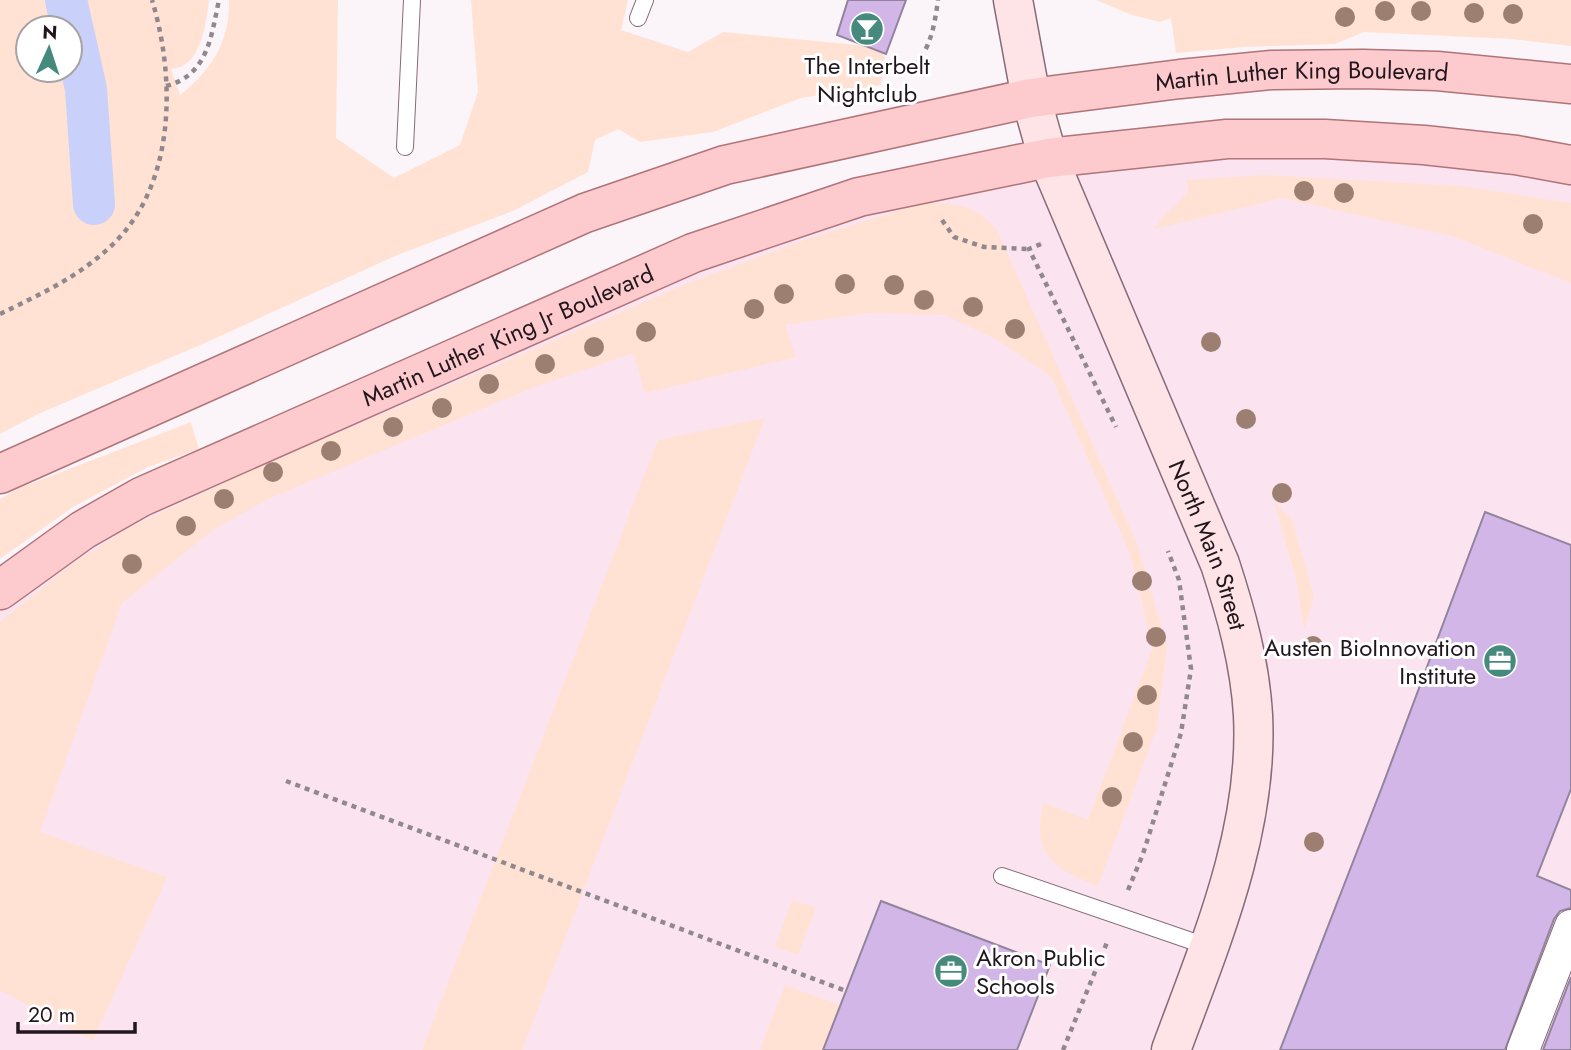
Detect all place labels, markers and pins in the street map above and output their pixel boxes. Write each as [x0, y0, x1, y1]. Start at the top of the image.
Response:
bar icon: The Interbelt Nightclub [848, 10, 886, 48]
place label: The Interbelt Nightclub [804, 48, 930, 111]
place label: Austen BioInnovation Institute [1264, 630, 1476, 693]
office icon: Austen BioInnovation Institute [1481, 642, 1519, 680]
place label: Akron Public Schools [976, 940, 1105, 1003]
office icon: Akron Public Schools [932, 952, 970, 990]

